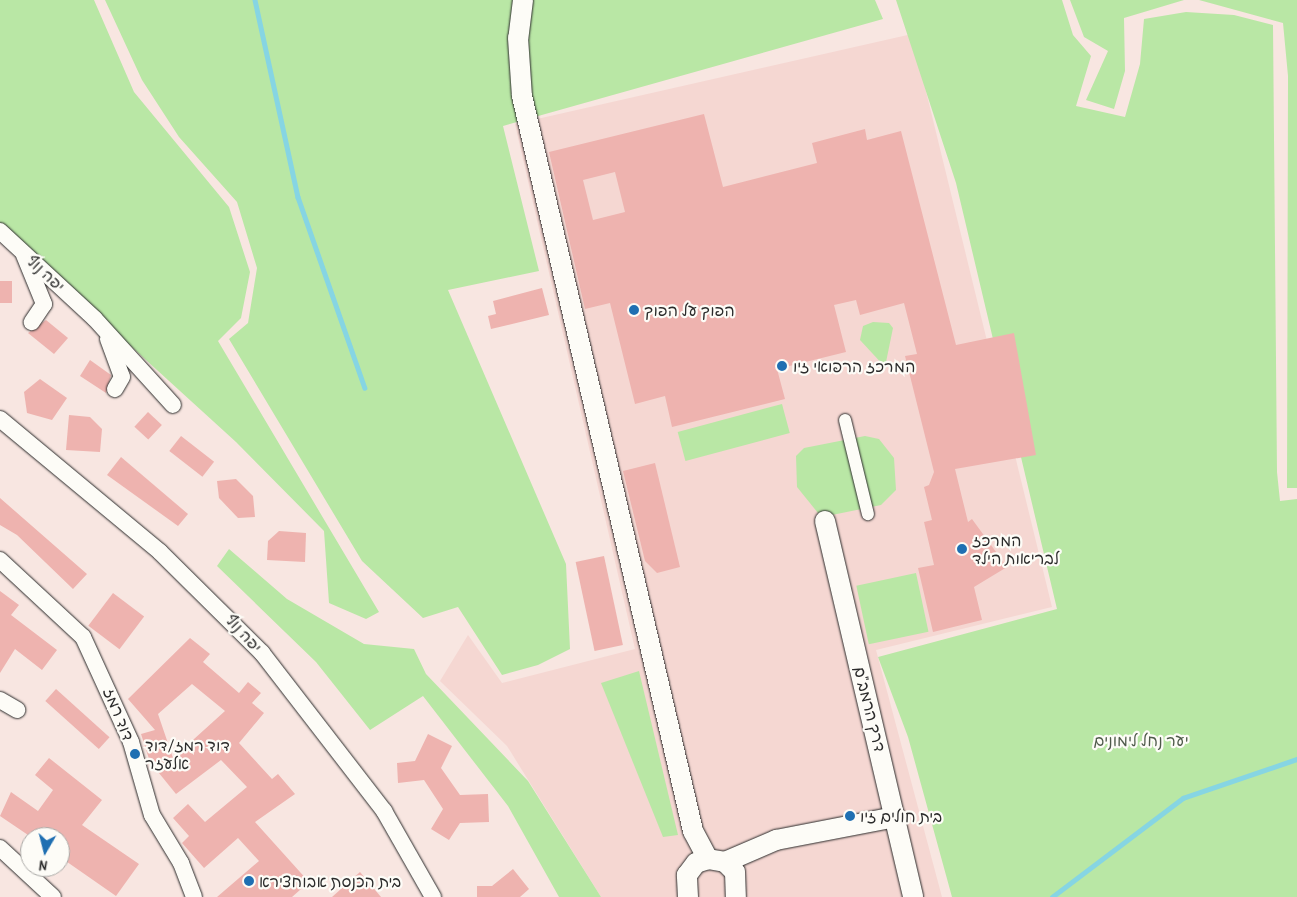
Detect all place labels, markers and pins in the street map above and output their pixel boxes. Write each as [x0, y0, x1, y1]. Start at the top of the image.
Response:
place label: הפוך על הפוך [644, 300, 735, 320]
marker: הפוך על הפוך [628, 304, 640, 316]
place label: המרכז הרפואי זיו [793, 356, 915, 376]
marker: המרכז הרפואי זיו [775, 359, 789, 373]
place label: המרכז לבריאות הילד [972, 530, 1059, 568]
marker: המרכז לבריאות הילד [956, 543, 968, 555]
place label: דוד רמז/דוד אלעזר [145, 735, 230, 773]
marker: דוד רמז/דוד אלעזר [129, 748, 141, 760]
place label: בית חולים זיו [860, 806, 942, 826]
marker: בית חולים זיו [844, 810, 856, 822]
place label: בית הכנסת אבוחצירא [259, 871, 401, 891]
marker: בית הכנסת אבוחצירא [243, 875, 255, 887]

